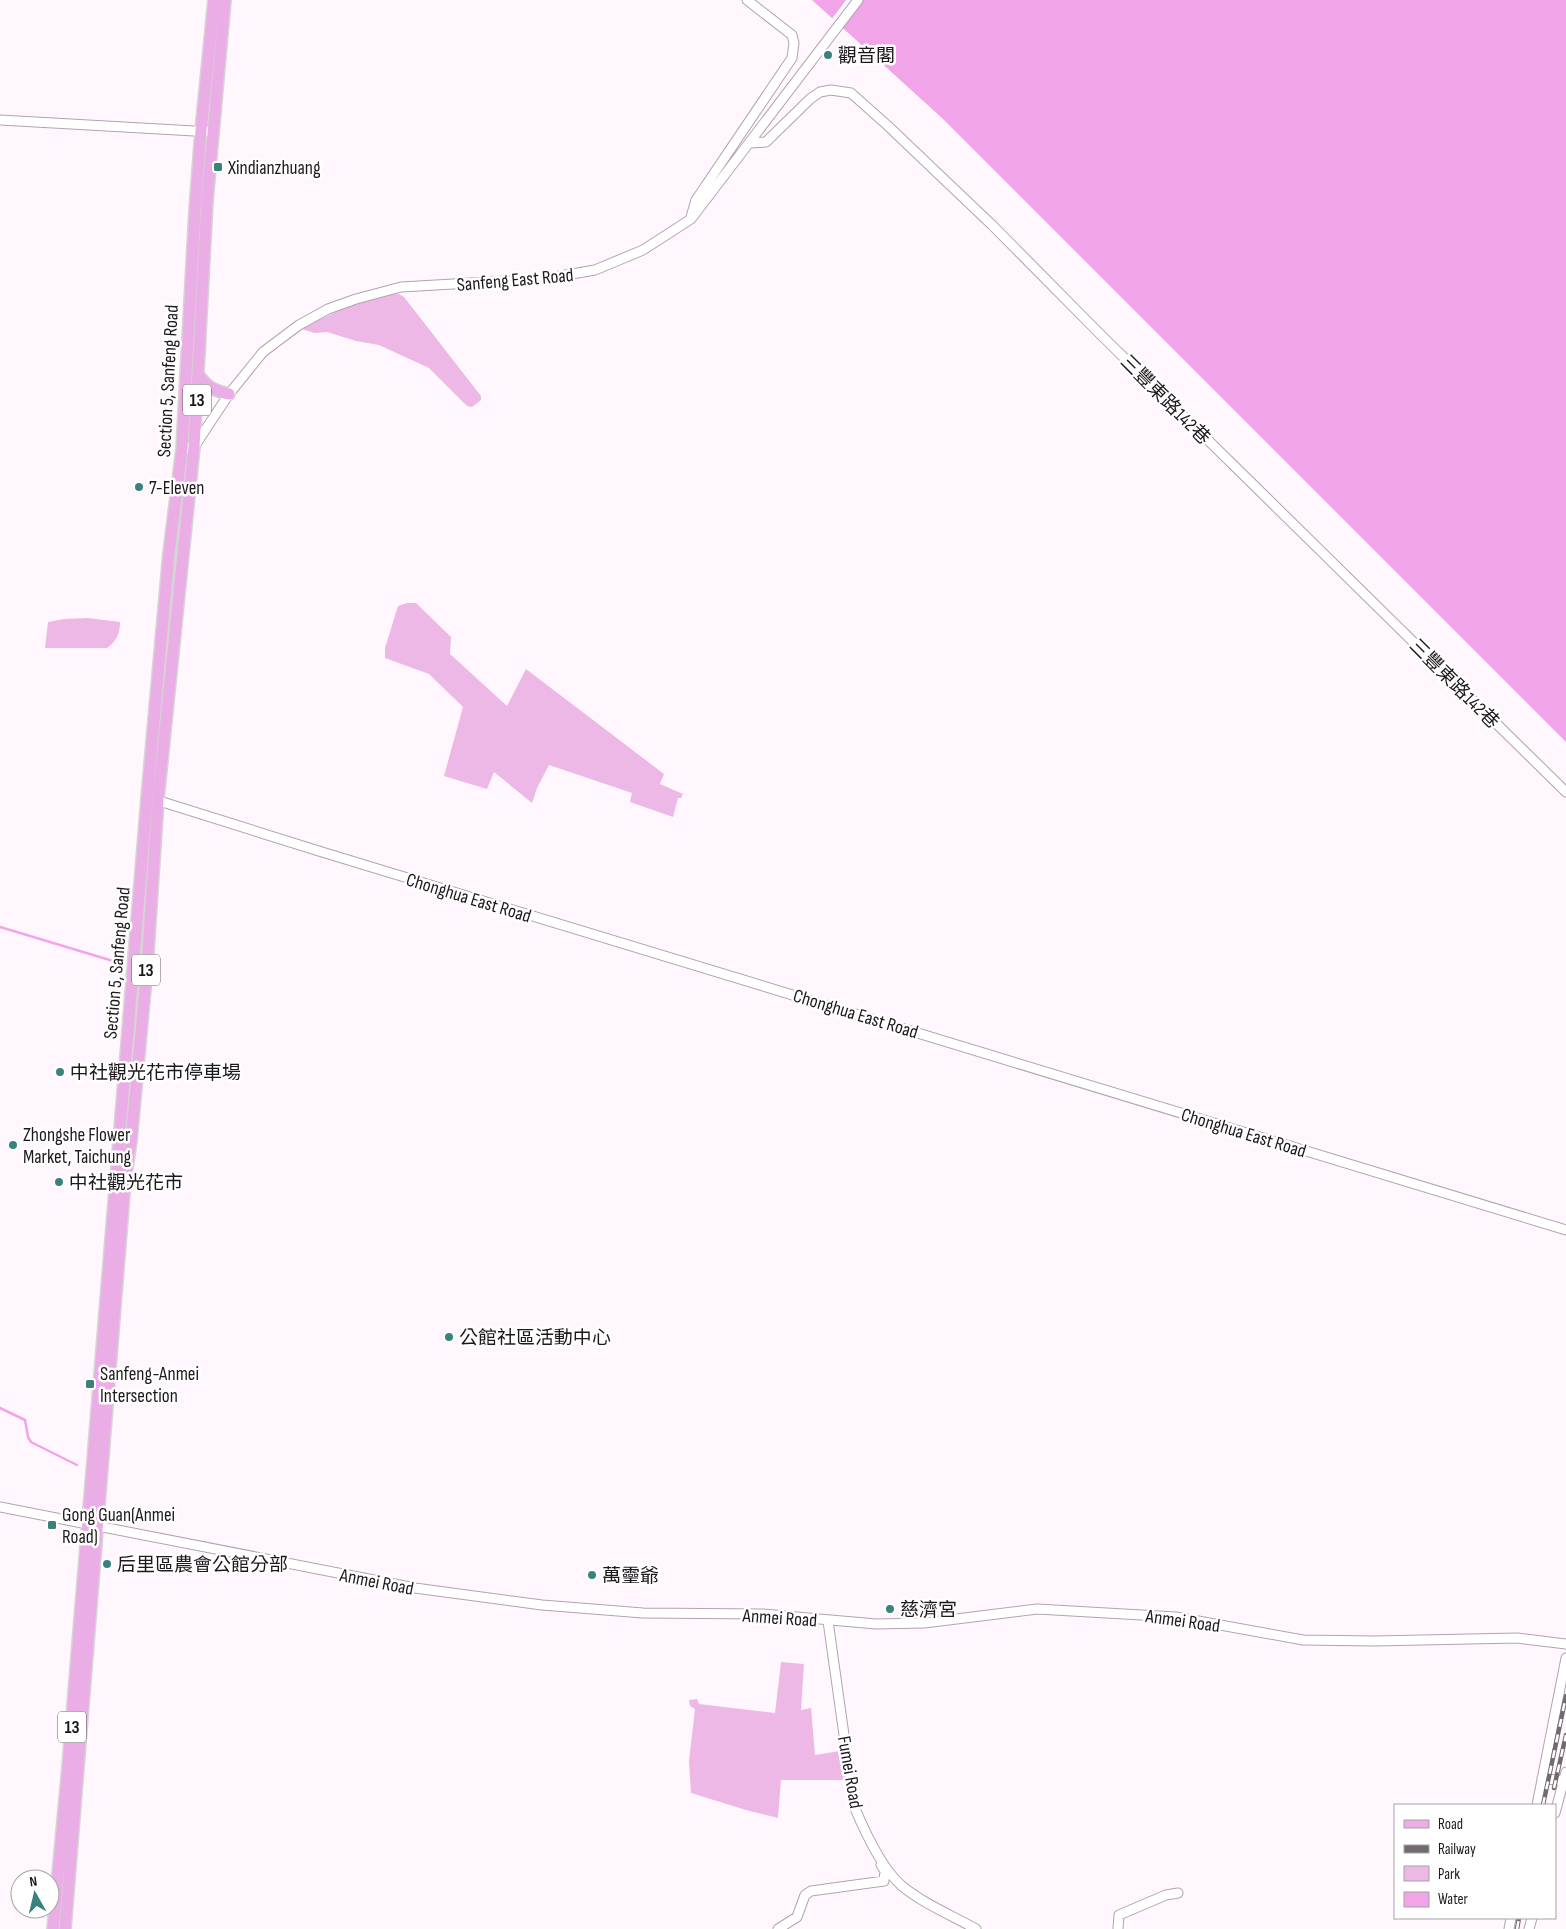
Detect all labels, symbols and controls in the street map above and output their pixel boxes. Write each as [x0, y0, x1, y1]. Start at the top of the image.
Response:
place label: 觀音閣 [838, 45, 895, 68]
marker: 觀音閣 [822, 49, 834, 61]
place label: Xindianzhuang [227, 157, 321, 180]
marker: Xindianzhuang [212, 161, 224, 173]
street label: Sanfeng East Road [456, 264, 575, 297]
street label: Section 5, Sanfeng Road [153, 304, 184, 458]
street label: 三豐東路142巷 [1115, 350, 1215, 450]
road number: 13 [183, 384, 211, 416]
place label: 7-Eleven [149, 477, 204, 500]
marker: 7-Eleven [133, 481, 145, 493]
street label: 三豐東路142巷 [1404, 634, 1504, 734]
street label: Chonghua East Road [403, 869, 534, 928]
street label: Section 5, Sanfeng Road [99, 886, 136, 1040]
road number: 13 [132, 954, 160, 986]
street label: Chonghua East Road [790, 985, 921, 1044]
place label: 中社觀光花市停車場 [70, 1062, 241, 1085]
marker: 中社觀光花市停車場 [54, 1066, 66, 1078]
street label: Chonghua East Road [1178, 1104, 1309, 1163]
place label: Zhongshe Flower Market, Taichung [23, 1124, 132, 1169]
marker: Zhongshe Flower Market, Taichung [7, 1139, 19, 1151]
place label: 中社觀光花市 [69, 1172, 183, 1195]
marker: 中社觀光花市 [53, 1176, 65, 1188]
place label: 公館社區活動中心 [459, 1327, 611, 1350]
marker: 公館社區活動中心 [443, 1331, 455, 1343]
place label: Sanfeng-Anmei Intersection [100, 1363, 199, 1408]
marker: Sanfeng-Anmei Intersection [84, 1378, 96, 1390]
place label: Gong Guan(Anmei Road) [62, 1504, 175, 1549]
marker: Gong Guan(Anmei Road) [46, 1519, 58, 1531]
place label: 后里區農會公館分部 [117, 1554, 288, 1577]
marker: 后里區農會公館分部 [101, 1558, 113, 1570]
street label: Anmei Road [337, 1564, 416, 1601]
place label: 萬𤫊爺 [602, 1565, 659, 1588]
marker: 萬𤫊爺 [586, 1569, 598, 1581]
place label: 慈濟宮 [900, 1599, 957, 1622]
marker: 慈濟宮 [884, 1603, 896, 1615]
street label: Anmei Road [741, 1604, 818, 1633]
street label: Anmei Road [1143, 1605, 1221, 1638]
road number: 13 [58, 1711, 86, 1742]
street label: Fumei Road [832, 1734, 867, 1810]
legend [1394, 1804, 1556, 1919]
text: Road [1438, 1815, 1463, 1834]
text: Railway [1438, 1840, 1476, 1859]
text: Park [1438, 1865, 1460, 1884]
north arrow [10, 1869, 60, 1919]
text: N [28, 1873, 38, 1891]
text: Water [1438, 1890, 1469, 1909]

